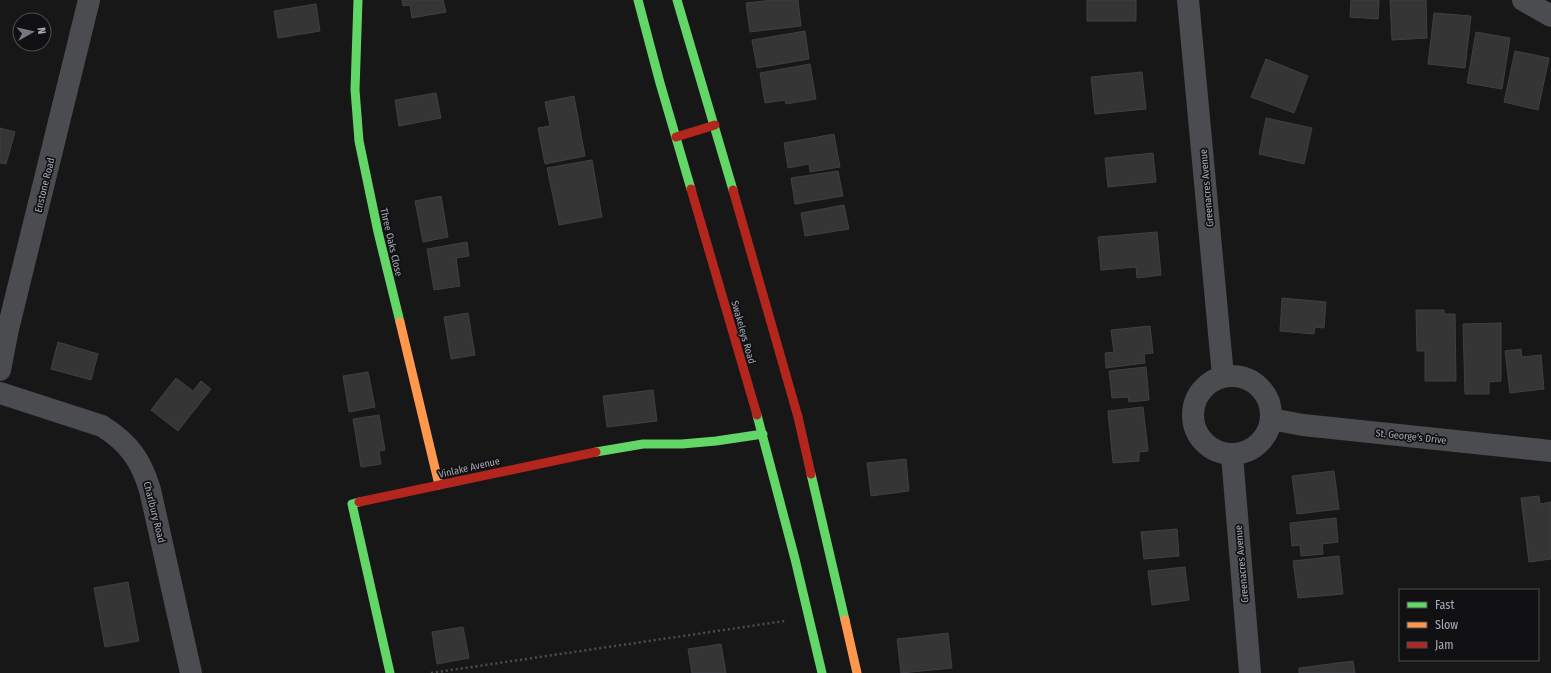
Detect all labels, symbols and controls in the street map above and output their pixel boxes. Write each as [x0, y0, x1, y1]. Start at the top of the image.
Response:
north arrow [12, 12, 52, 52]
text: N [35, 27, 48, 35]
street label: Greenacres Avenue [1198, 148, 1216, 227]
street label: Enstone Road [32, 157, 58, 214]
street label: Three Oaks Close [377, 207, 405, 278]
street label: Swakeleys Road [728, 299, 758, 365]
street label: St. George's Drive [1375, 427, 1447, 447]
street label: Vinlake Avenue [438, 455, 501, 481]
street label: Charlbury Road [141, 480, 167, 544]
street label: Greenacres Avenue [1233, 524, 1251, 603]
legend [1399, 589, 1539, 661]
text: Fast [1435, 598, 1454, 612]
text: Slow [1435, 618, 1458, 632]
text: Jam [1435, 638, 1453, 652]

